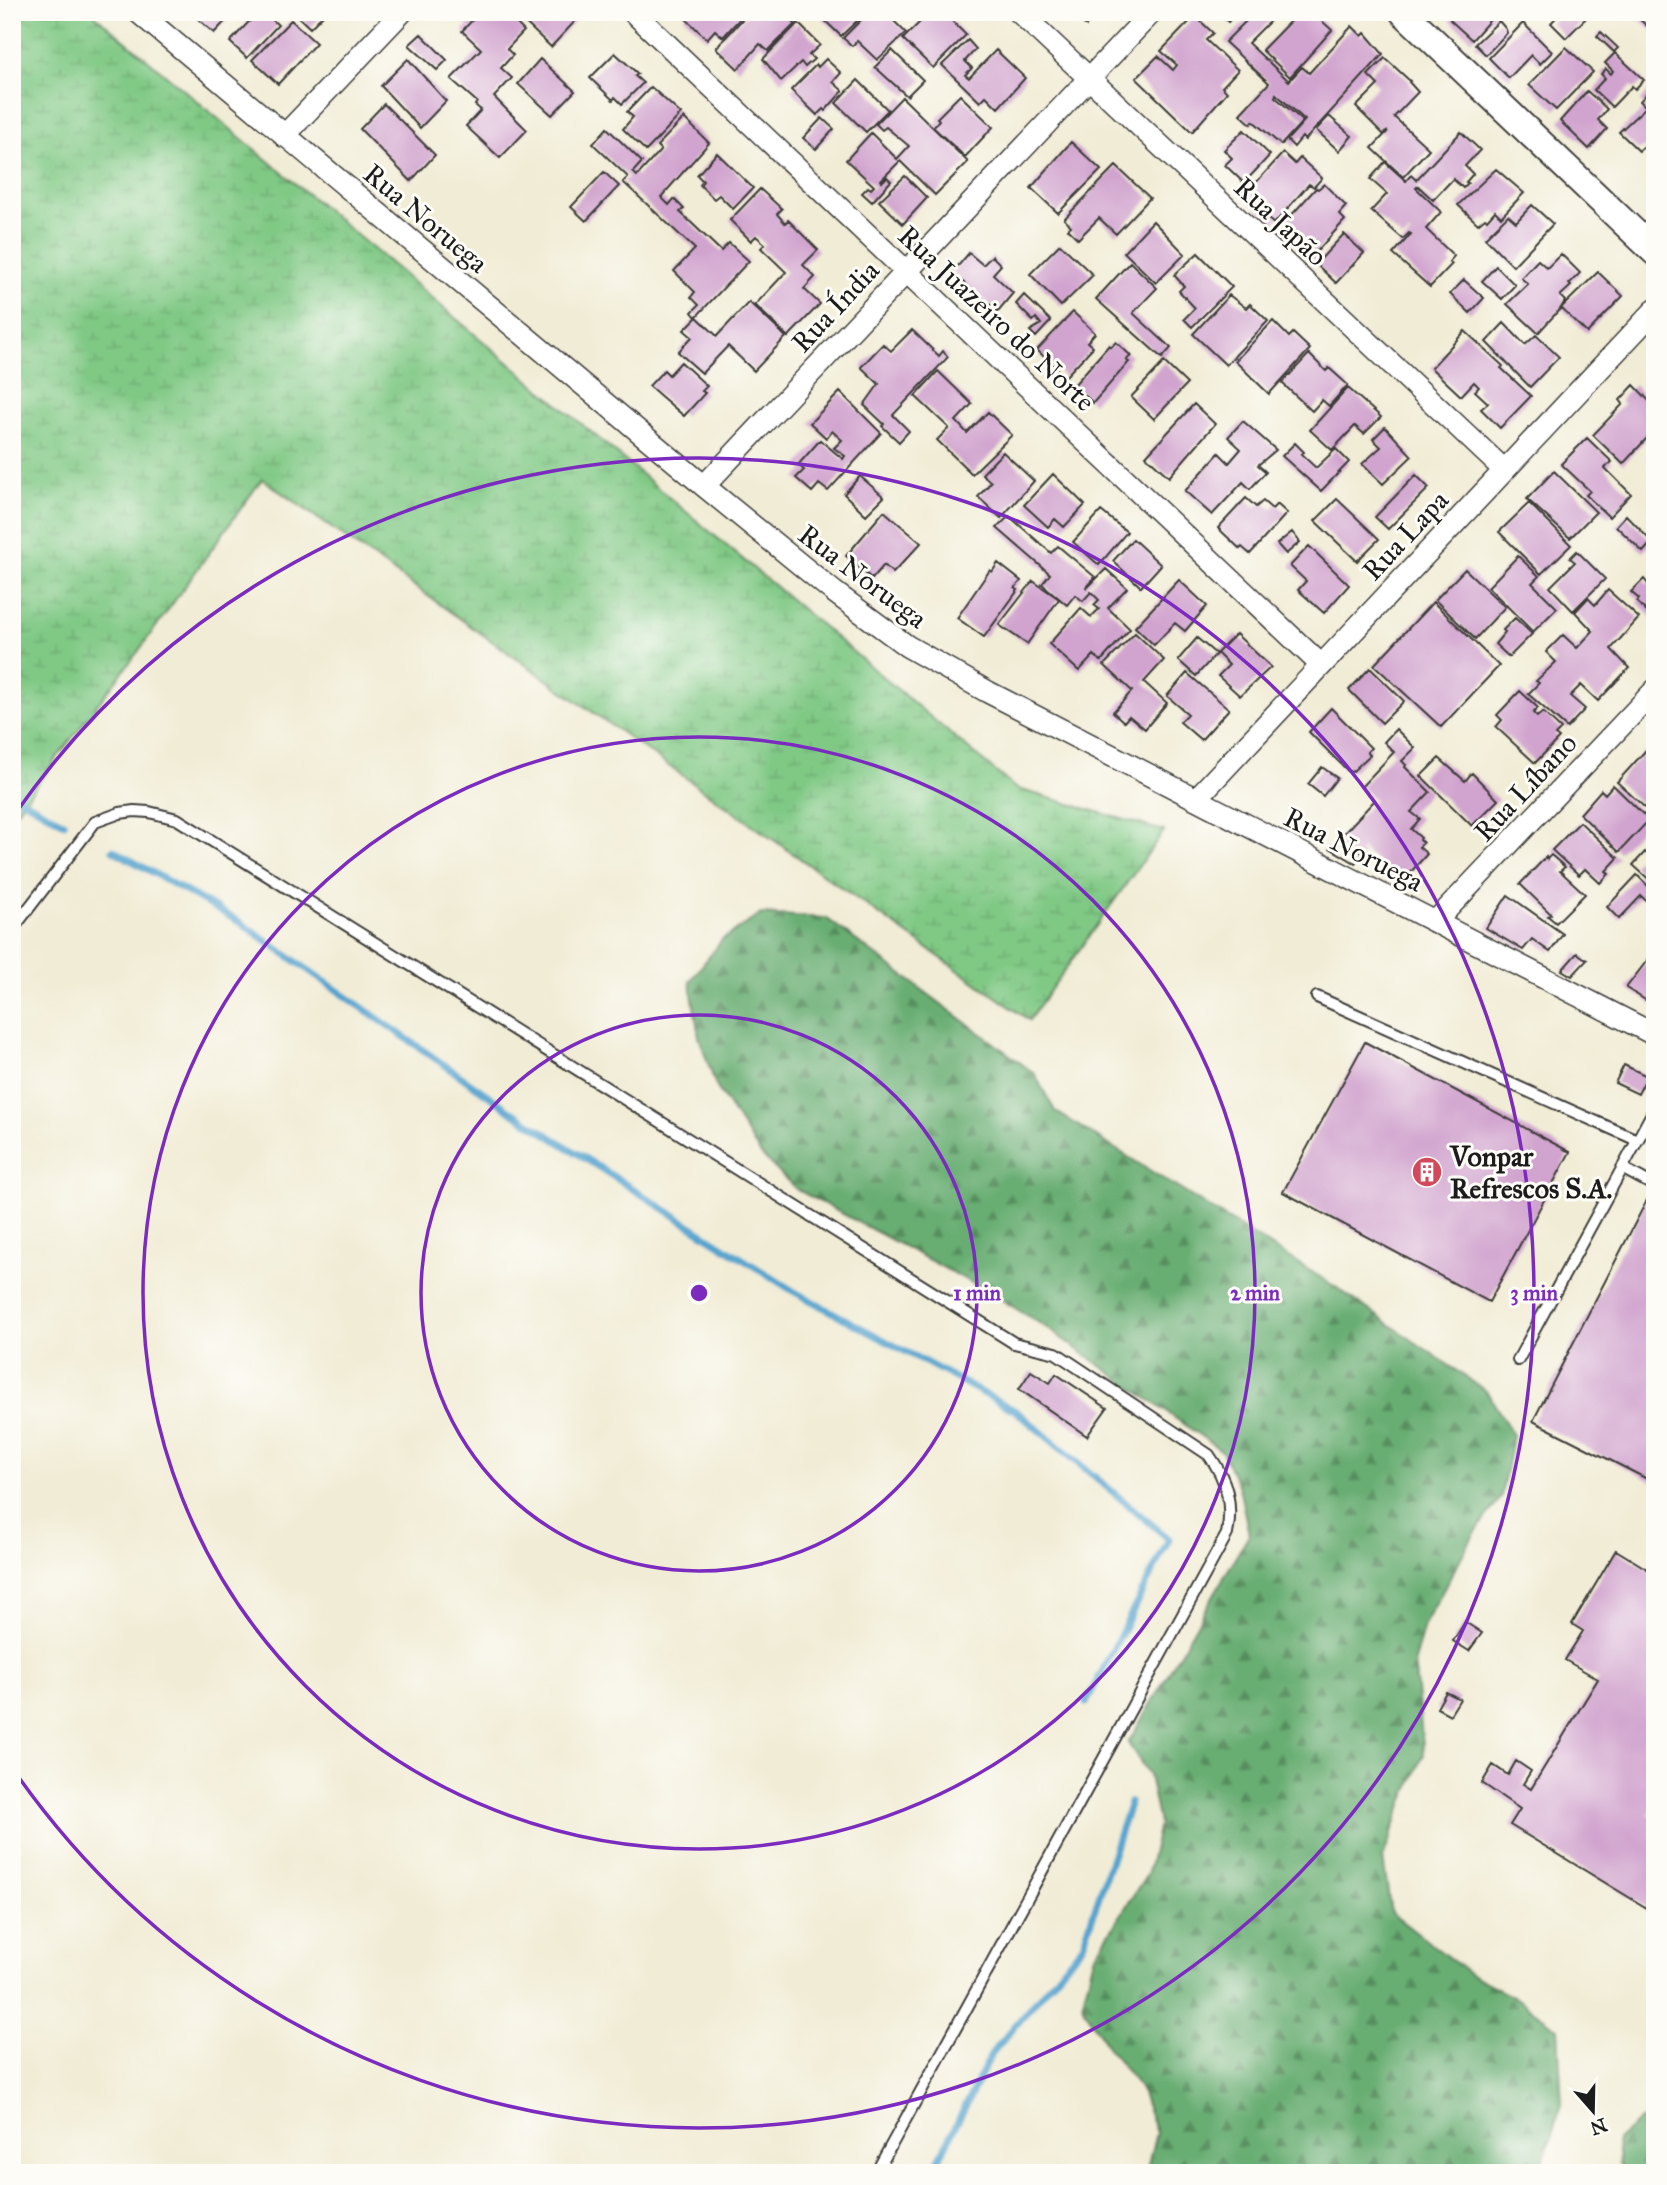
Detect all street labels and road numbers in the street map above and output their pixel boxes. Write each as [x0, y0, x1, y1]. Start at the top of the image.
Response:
street label: Rua Noruega [356, 156, 495, 281]
street label: Rua Japão [1227, 169, 1335, 273]
street label: Rua Juazeiro do Norte [891, 218, 1102, 419]
street label: Rua Índia [784, 253, 887, 360]
street label: Rua Lapa [1355, 483, 1456, 588]
street label: Rua Noruega [792, 517, 934, 636]
street label: Rua Líbano [1466, 726, 1584, 849]
street label: Rua Noruega [1278, 799, 1430, 900]

